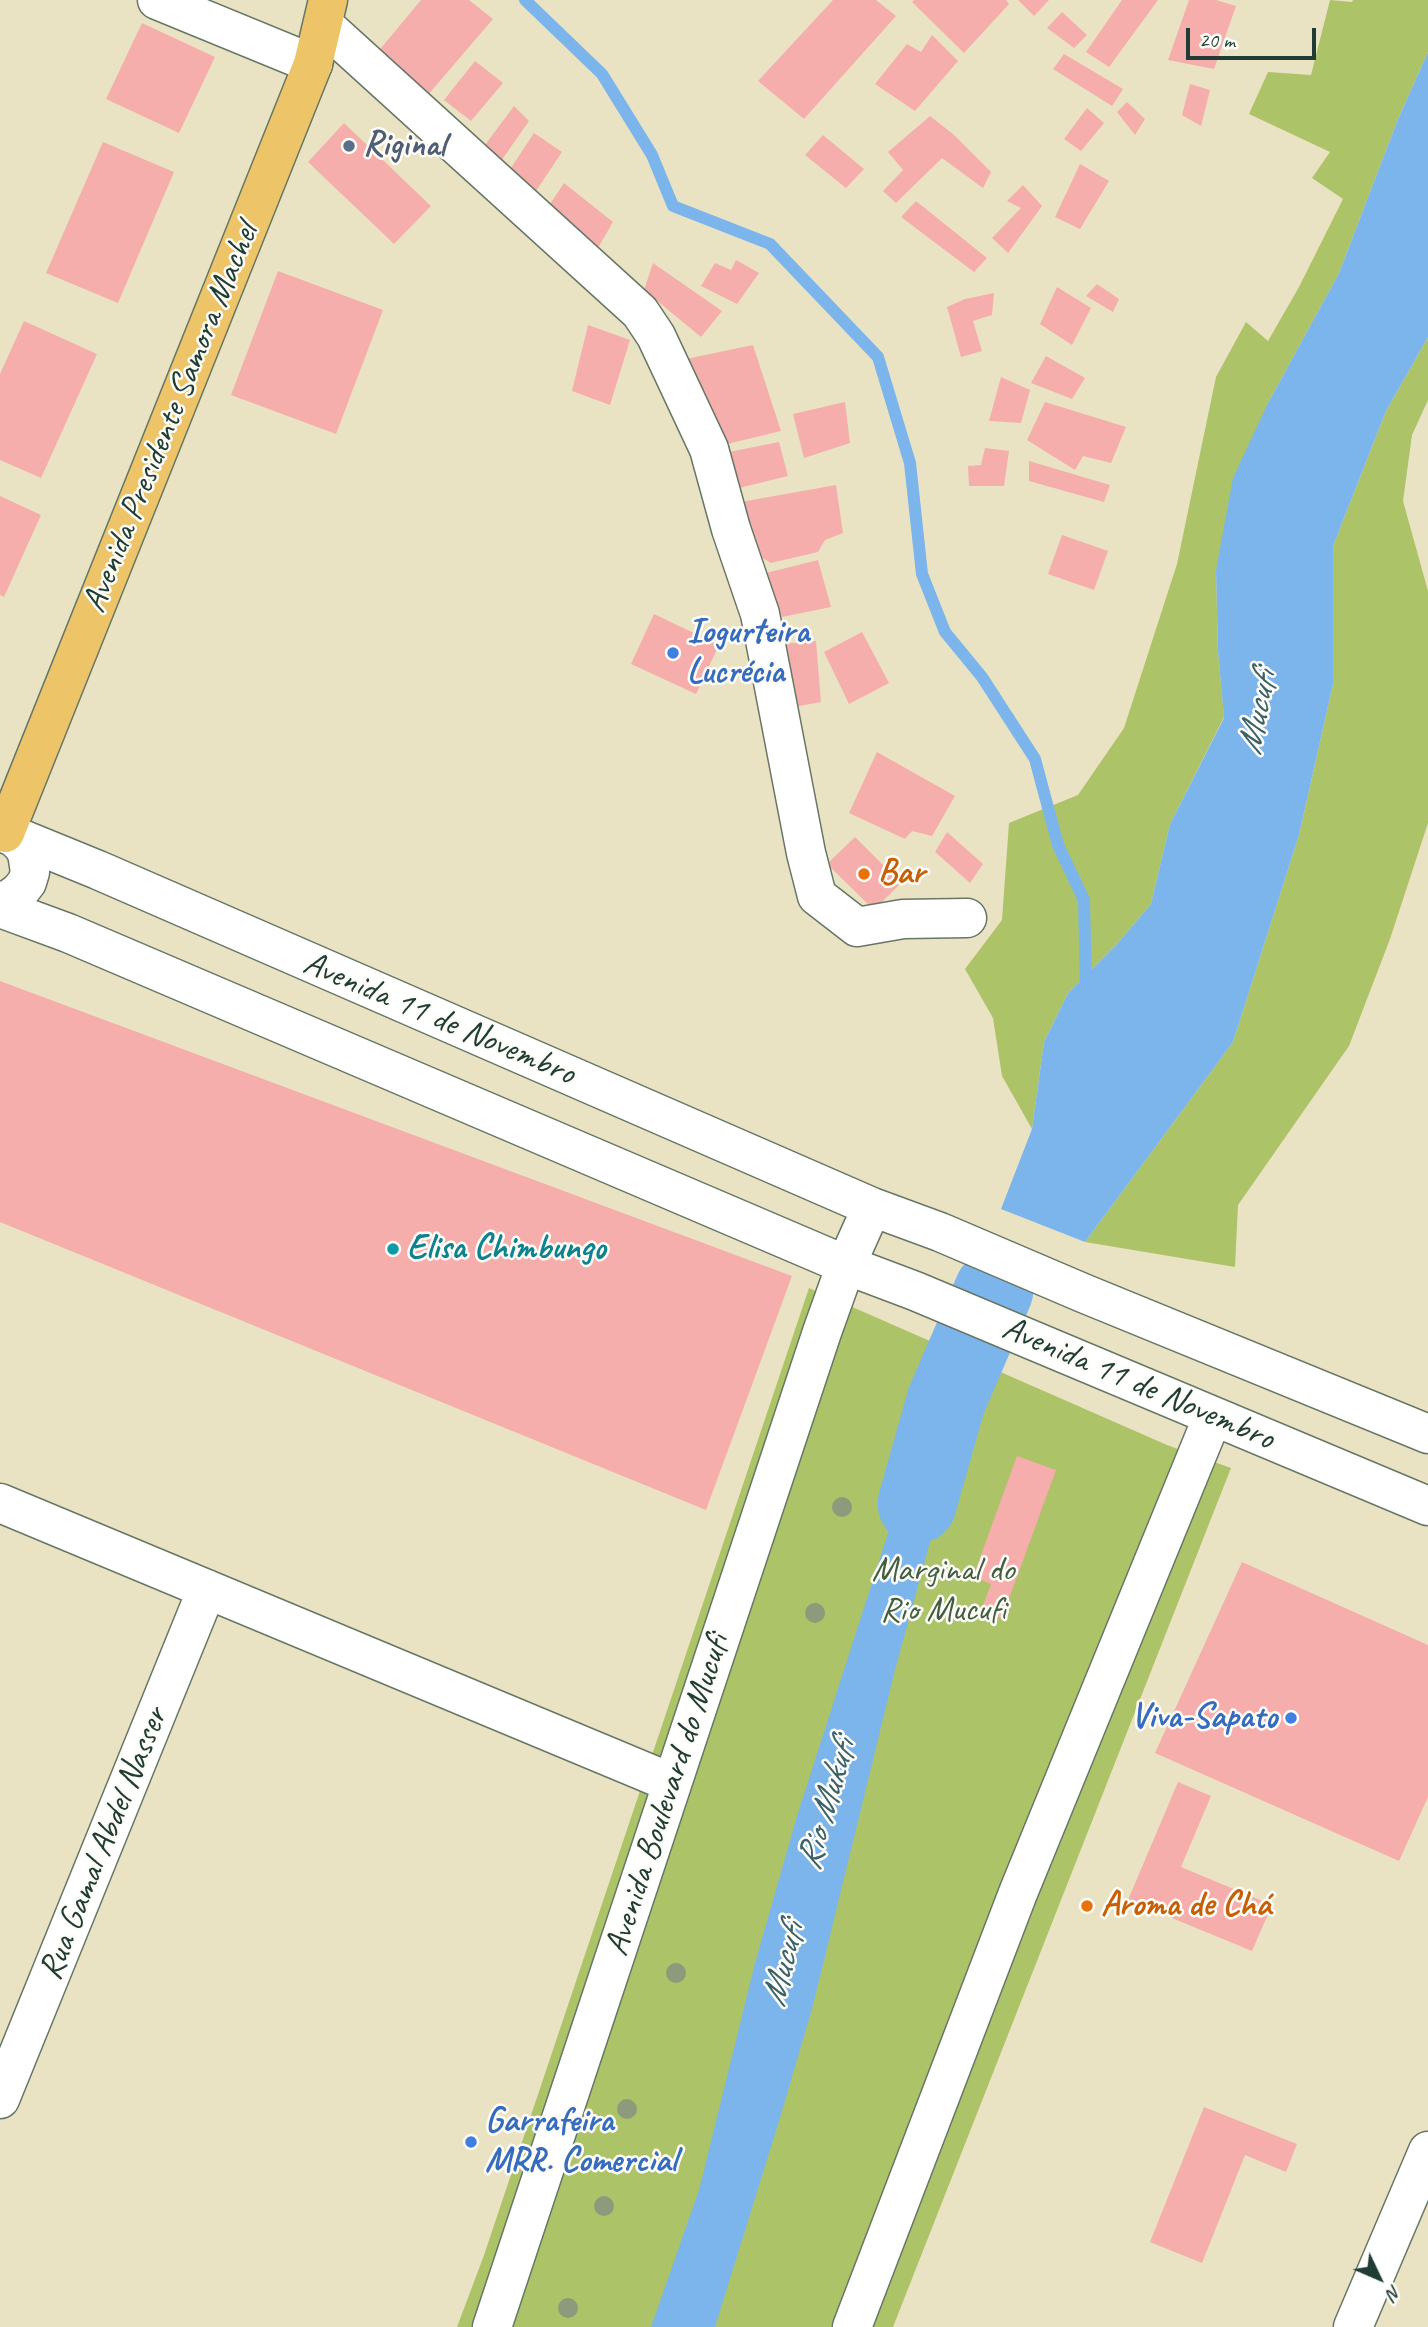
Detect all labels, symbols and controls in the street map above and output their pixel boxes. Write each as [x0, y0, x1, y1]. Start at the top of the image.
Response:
scale bar [1190, 14, 1320, 58]
text: 20 m [1199, 27, 1235, 53]
place label: Riginal [363, 125, 445, 167]
marker: Riginal [341, 138, 357, 154]
street label: Avenida Presidente Samora Machel [74, 217, 268, 619]
place label: Iogurteira Lucrécia [687, 612, 809, 694]
marker: Iogurteira Lucrécia [665, 645, 681, 661]
water label: Mucufi [1228, 668, 1288, 758]
place label: Bar [878, 853, 925, 895]
marker: Bar [856, 866, 872, 882]
street label: Avenida 11 de Novembro [297, 943, 581, 1095]
place label: Elisa Chimbungo [407, 1228, 605, 1270]
marker: Elisa Chimbungo [385, 1241, 401, 1257]
street label: Avenida 11 de Novembro [996, 1308, 1280, 1460]
park label: Marginal do Rio Mucufi [872, 1550, 1014, 1632]
street label: Avenida Boulevard do Mucufi [596, 1629, 740, 1961]
place label: Viva-Sapato [1131, 1697, 1277, 1739]
street label: Rua Gamal Abdel Nasser [30, 1702, 178, 1986]
marker: Viva-Sapato [1283, 1710, 1299, 1726]
water label: Rio Mukufi [787, 1735, 867, 1875]
place label: Aroma de Chá [1101, 1885, 1271, 1927]
marker: Aroma de Chá [1079, 1898, 1095, 1914]
water label: Mucufi [752, 1919, 816, 2011]
place label: Garrafeira MRR. Comercial [485, 2101, 676, 2183]
marker: Garrafeira MRR. Comercial [463, 2134, 479, 2150]
north arrow [1344, 2243, 1414, 2313]
text: N [1381, 2280, 1407, 2305]

